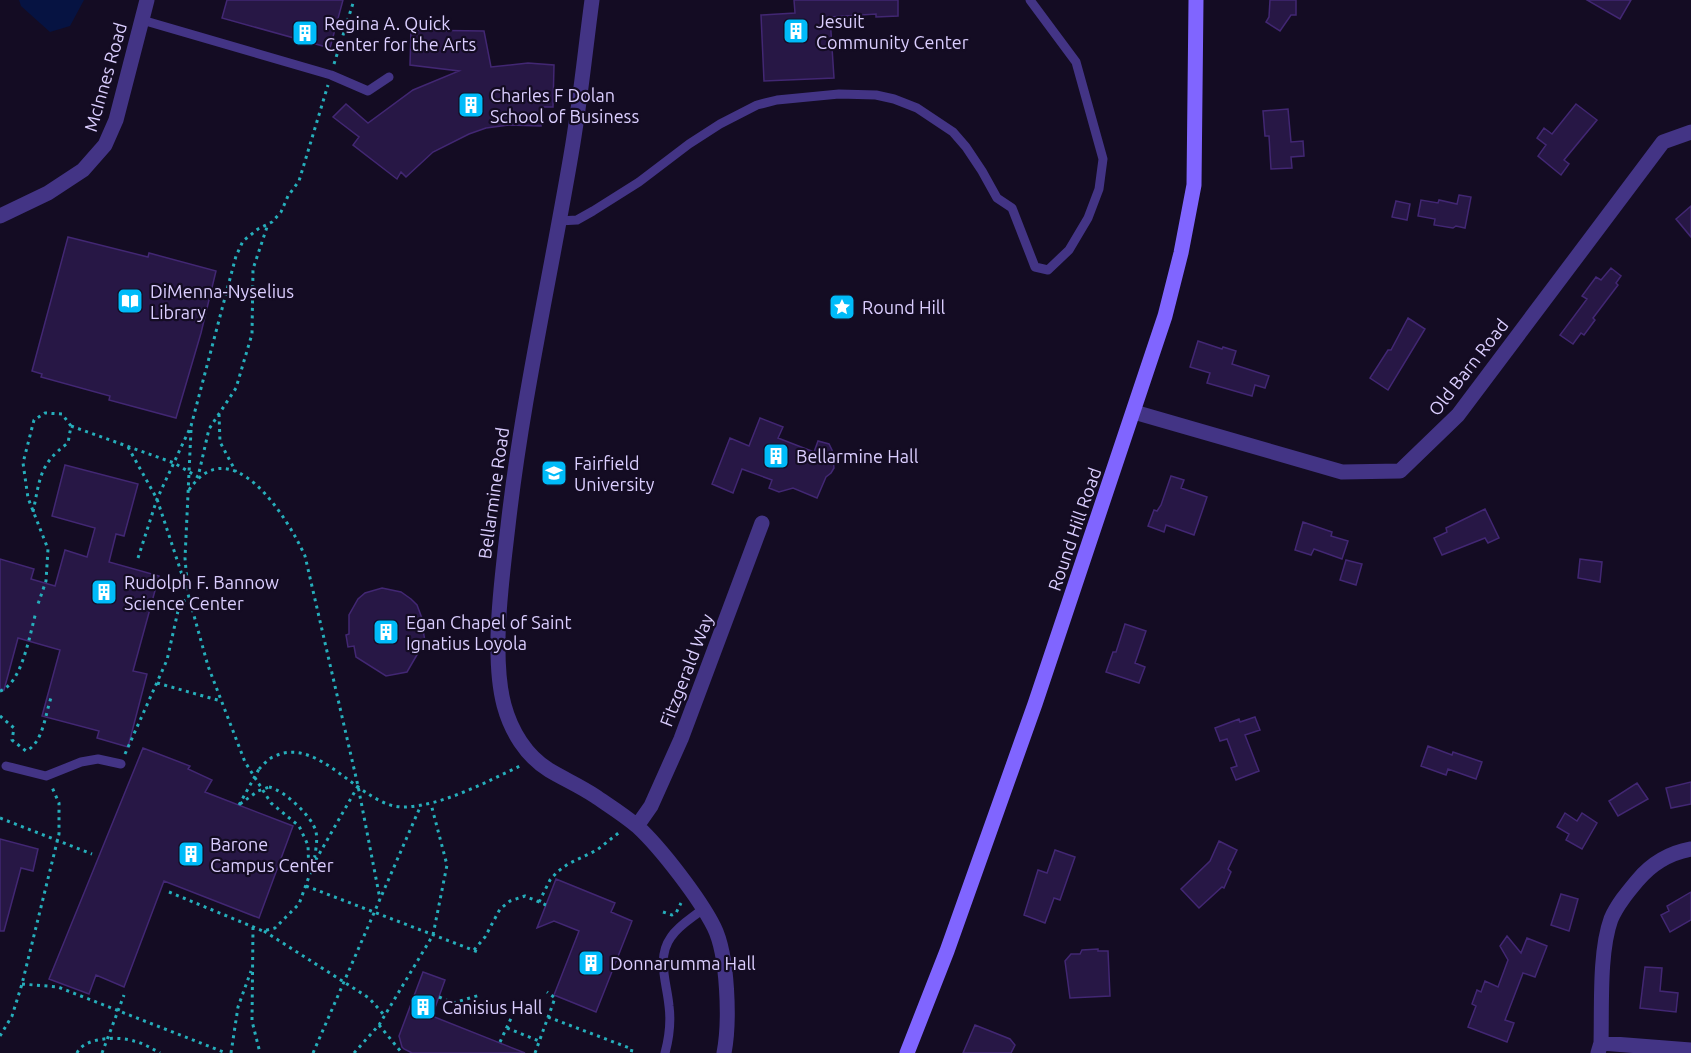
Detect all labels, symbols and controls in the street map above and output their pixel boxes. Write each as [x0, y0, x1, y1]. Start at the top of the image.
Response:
place label: Jesuit Community Center [816, 11, 969, 52]
place label: Regina A. Quick Center for the Arts [324, 13, 476, 54]
building icon: Jesuit Community Center [781, 16, 811, 46]
building icon: Regina A. Quick Center for the Arts [290, 18, 320, 48]
street label: McInnes Road [80, 20, 130, 134]
place label: Charles F Dolan School of Business [490, 85, 639, 126]
building icon: Charles F Dolan School of Business [456, 90, 486, 120]
place label: DiMenna-Nyselius Library [150, 281, 294, 322]
library icon: DiMenna-Nyselius Library [115, 286, 145, 316]
place icon: Round Hill [827, 292, 857, 322]
place label: Round Hill [862, 297, 946, 317]
street label: Old Barn Road [1424, 315, 1512, 419]
street label: Bellarmine Road [474, 426, 512, 560]
building icon: Bellarmine Hall [761, 441, 791, 471]
place label: Bellarmine Hall [796, 446, 919, 466]
place label: Fairfield University [574, 453, 655, 494]
school or university icon: Fairfield University [539, 458, 569, 488]
street label: Round Hill Road [1044, 465, 1104, 593]
place label: Rudolph F. Bannow Science Center [124, 572, 279, 613]
building icon: Rudolph F. Bannow Science Center [89, 577, 119, 607]
street label: Fitzgerald Way [655, 611, 717, 729]
place label: Egan Chapel of Saint Ignatius Loyola [406, 612, 572, 653]
building icon: Egan Chapel of Saint Ignatius Loyola [371, 617, 401, 647]
place label: Barone Campus Center [210, 834, 334, 875]
building icon: Barone Campus Center [176, 839, 206, 869]
building icon: Donnarumma Hall [576, 948, 606, 978]
place label: Donnarumma Hall [610, 953, 756, 973]
building icon: Canisius Hall [408, 992, 438, 1022]
place label: Canisius Hall [442, 997, 543, 1017]

